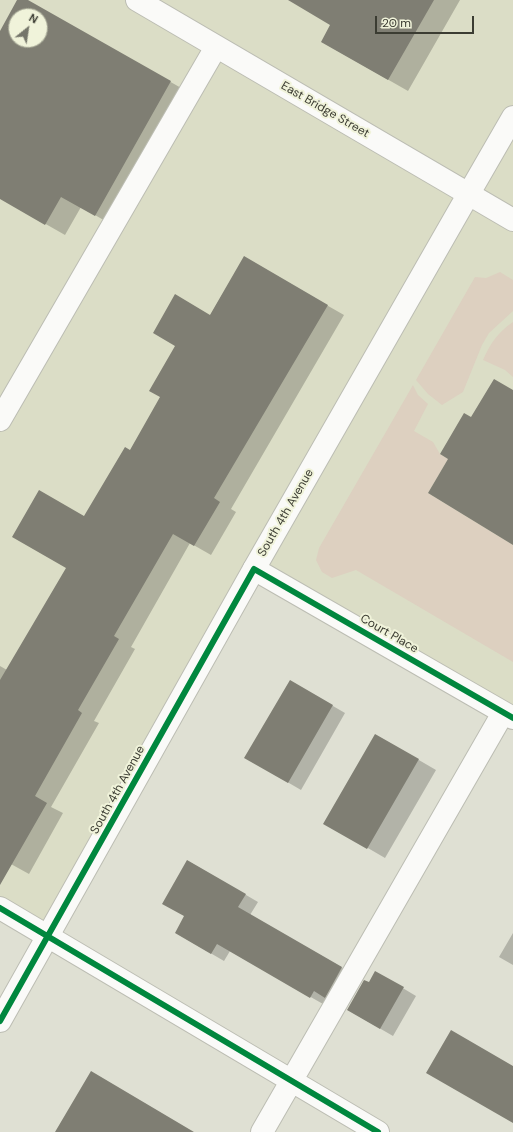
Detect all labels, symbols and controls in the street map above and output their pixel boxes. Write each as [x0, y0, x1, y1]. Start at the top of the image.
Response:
north arrow [8, 8, 48, 48]
scale bar [377, 8, 476, 34]
text: N [27, 10, 40, 27]
text: 20 m [382, 15, 411, 31]
street label: East Bridge Street [278, 79, 372, 141]
street label: South 4th Avenue [255, 467, 317, 559]
street label: Court Place [357, 612, 421, 656]
street label: South 4th Avenue [88, 743, 148, 837]

